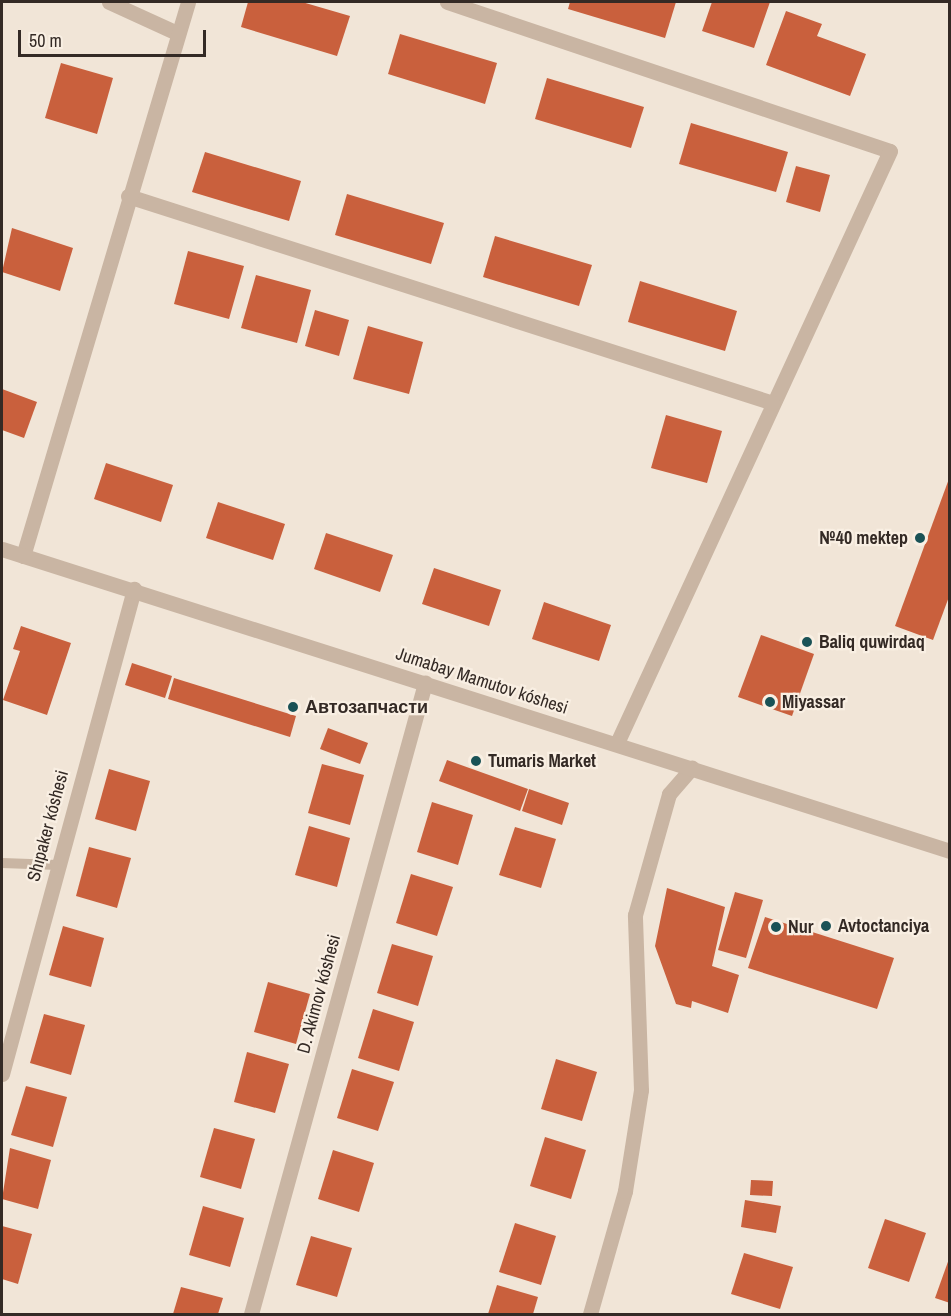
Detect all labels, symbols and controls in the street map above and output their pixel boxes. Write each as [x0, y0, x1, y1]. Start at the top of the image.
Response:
scale bar [21, 18, 208, 56]
text: 50 m [29, 28, 62, 53]
place label: №40 mektep [819, 527, 908, 549]
marker: №40 mektep [913, 531, 927, 545]
place label: Baliq quwirdaq [819, 631, 925, 653]
marker: Baliq quwirdaq [800, 635, 814, 649]
street label: Jumabay Mamutov kóshesi [393, 643, 571, 719]
place label: Miyassar [782, 691, 845, 713]
marker: Miyassar [763, 695, 777, 709]
place label: Автозапчасти [305, 696, 428, 718]
marker: Автозапчасти [286, 700, 300, 714]
place label: Tumaris Market [488, 750, 596, 772]
marker: Tumaris Market [469, 754, 483, 768]
street label: Shıpaker kóshesi [23, 768, 73, 884]
place label: Avtoctanciya [838, 915, 929, 937]
place label: Nur [788, 916, 813, 938]
marker: Avtoctanciya [819, 919, 833, 933]
marker: Nur [769, 920, 783, 934]
street label: D. Akimov kóshesi [293, 932, 345, 1056]

